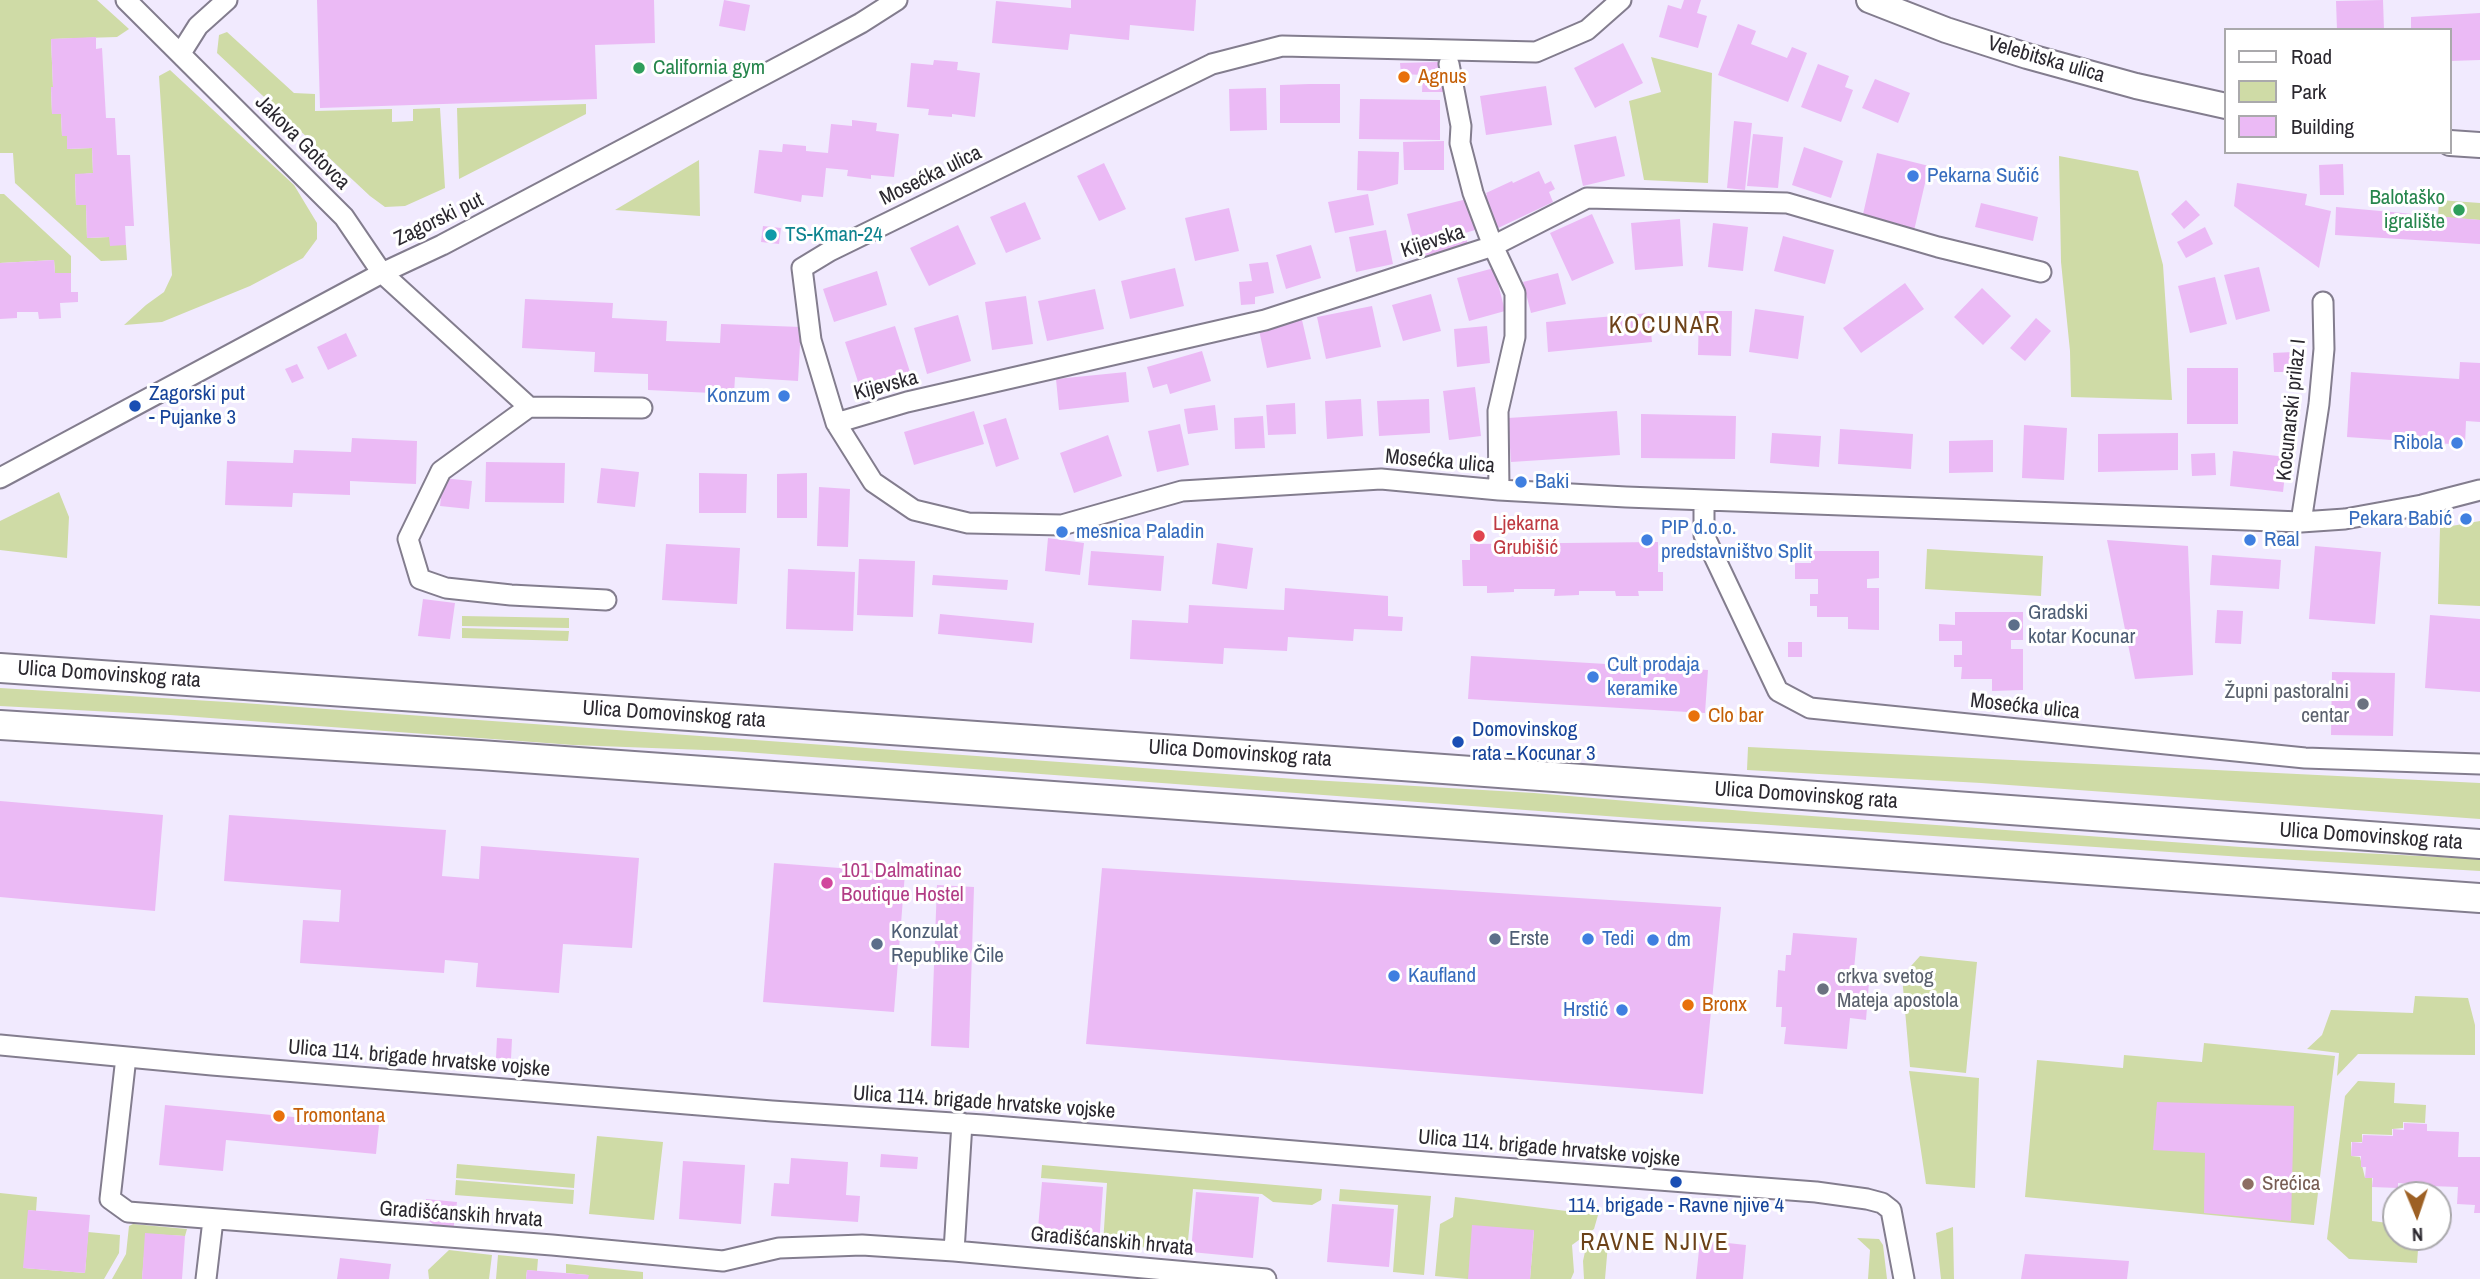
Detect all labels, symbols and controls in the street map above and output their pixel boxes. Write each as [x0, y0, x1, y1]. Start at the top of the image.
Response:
legend [2224, 28, 2452, 154]
street label: Velebitska ulica [1985, 31, 2107, 89]
text: Road [2291, 42, 2332, 71]
place label: California gym [653, 55, 765, 81]
marker: California gym [631, 60, 647, 76]
place label: Agnus [1418, 64, 1467, 90]
marker: Agnus [1396, 69, 1412, 85]
text: Park [2291, 77, 2326, 106]
street label: Jakova Gotovca [249, 90, 355, 196]
text: Building [2291, 112, 2354, 141]
street label: Mosećka ulica [876, 141, 986, 211]
place label: Pekarna Sučić [1927, 163, 2039, 189]
marker: Pekarna Sučić [1905, 168, 1921, 184]
place label: Balotaško igralište [2369, 185, 2445, 235]
street label: Zagorski put [390, 188, 488, 252]
marker: Balotaško igralište [2451, 202, 2467, 218]
street label: Kijevska [1398, 220, 1468, 264]
place label: TS-Kman-24 [785, 222, 883, 248]
marker: TS-Kman-24 [763, 227, 779, 243]
district label: KOCUNAR [1610, 313, 1720, 341]
street label: Kocunarski prilaz I [2272, 338, 2312, 482]
street label: Kijevska [851, 365, 921, 407]
place label: Zagorski put - Pujanke 3 [149, 381, 245, 431]
place label: Konzum [707, 383, 770, 409]
marker: Konzum [776, 388, 792, 404]
marker: Zagorski put - Pujanke 3 [127, 398, 143, 414]
place label: Ribola [2393, 430, 2443, 456]
marker: Ribola [2449, 435, 2465, 451]
street label: Mosećka ulica [1384, 445, 1496, 479]
place label: Baki [1535, 469, 1569, 495]
marker: Baki [1513, 474, 1529, 490]
place label: Pekara Babić [2349, 506, 2452, 532]
place label: Ljekarna Grubišić [1493, 511, 1559, 561]
marker: Pekara Babić [2458, 511, 2474, 527]
place label: PIP d.o.o. predstavništvo Split [1661, 515, 1812, 565]
place label: mesnica Paladin [1076, 519, 1204, 545]
marker: mesnica Paladin [1054, 524, 1070, 540]
place label: Real [2264, 527, 2299, 553]
marker: Ljekarna Grubišić [1471, 528, 1487, 544]
marker: PIP d.o.o. predstavništvo Split [1639, 532, 1655, 548]
marker: Real [2242, 532, 2258, 548]
place label: Gradski kotar Kocunar [2028, 600, 2135, 650]
marker: Gradski kotar Kocunar [2006, 617, 2022, 633]
place label: Cult prodaja keramike [1607, 652, 1700, 702]
street label: Ulica Domovinskog rata [16, 656, 202, 694]
marker: Cult prodaja keramike [1585, 669, 1601, 685]
place label: Župni pastoralni centar [2225, 679, 2349, 729]
street label: Mosećka ulica [1969, 689, 2081, 725]
street label: Ulica Domovinskog rata [581, 696, 767, 734]
marker: Župni pastoralni centar [2355, 696, 2371, 712]
place label: Clo bar [1708, 703, 1764, 729]
marker: Clo bar [1686, 708, 1702, 724]
place label: Domovinskog rata - Kocunar 3 [1472, 717, 1595, 767]
marker: Domovinskog rata - Kocunar 3 [1450, 734, 1466, 750]
street label: Ulica Domovinskog rata [1147, 735, 1333, 773]
street label: Ulica Domovinskog rata [1713, 777, 1899, 815]
street label: Ulica Domovinskog rata [2278, 818, 2464, 856]
place label: 101 Dalmatinac Boutique Hostel [841, 858, 964, 908]
marker: 101 Dalmatinac Boutique Hostel [819, 875, 835, 891]
place label: Konzulat Republike Čile [891, 919, 1004, 969]
place label: Erste [1509, 926, 1549, 952]
place label: Tedi [1602, 926, 1635, 952]
place label: dm [1667, 927, 1691, 953]
marker: Erste [1487, 931, 1503, 947]
marker: Tedi [1580, 931, 1596, 947]
marker: dm [1645, 932, 1661, 948]
marker: Konzulat Republike Čile [869, 936, 885, 952]
place label: Kaufland [1408, 963, 1476, 989]
place label: crkva svetog Mateja apostola [1837, 964, 1959, 1014]
marker: Kaufland [1386, 968, 1402, 984]
marker: crkva svetog Mateja apostola [1815, 981, 1831, 997]
place label: Bronx [1702, 992, 1747, 1018]
place label: Hrstić [1563, 997, 1608, 1023]
marker: Bronx [1680, 997, 1696, 1013]
marker: Hrstić [1614, 1002, 1630, 1018]
street label: Ulica 114. brigade hrvatske vojske [287, 1035, 551, 1083]
street label: Ulica 114. brigade hrvatske vojske [852, 1081, 1116, 1125]
place label: Tromontana [293, 1103, 385, 1129]
marker: Tromontana [271, 1108, 287, 1124]
street label: Ulica 114. brigade hrvatske vojske [1417, 1125, 1681, 1173]
place label: Srećica [2262, 1171, 2320, 1197]
marker: 114. brigade - Ravne njive 4 [1668, 1174, 1684, 1190]
marker: Srećica [2240, 1176, 2256, 1192]
north arrow [2382, 1181, 2452, 1251]
place label: 114. brigade - Ravne njive 4 [1568, 1193, 1784, 1219]
street label: Gradišćanskih hrvata [378, 1197, 544, 1233]
street label: Gradišćanskih hrvata [1029, 1222, 1195, 1262]
text: N [2412, 1222, 2424, 1248]
district label: RAVNE NJIVE [1582, 1230, 1728, 1258]

